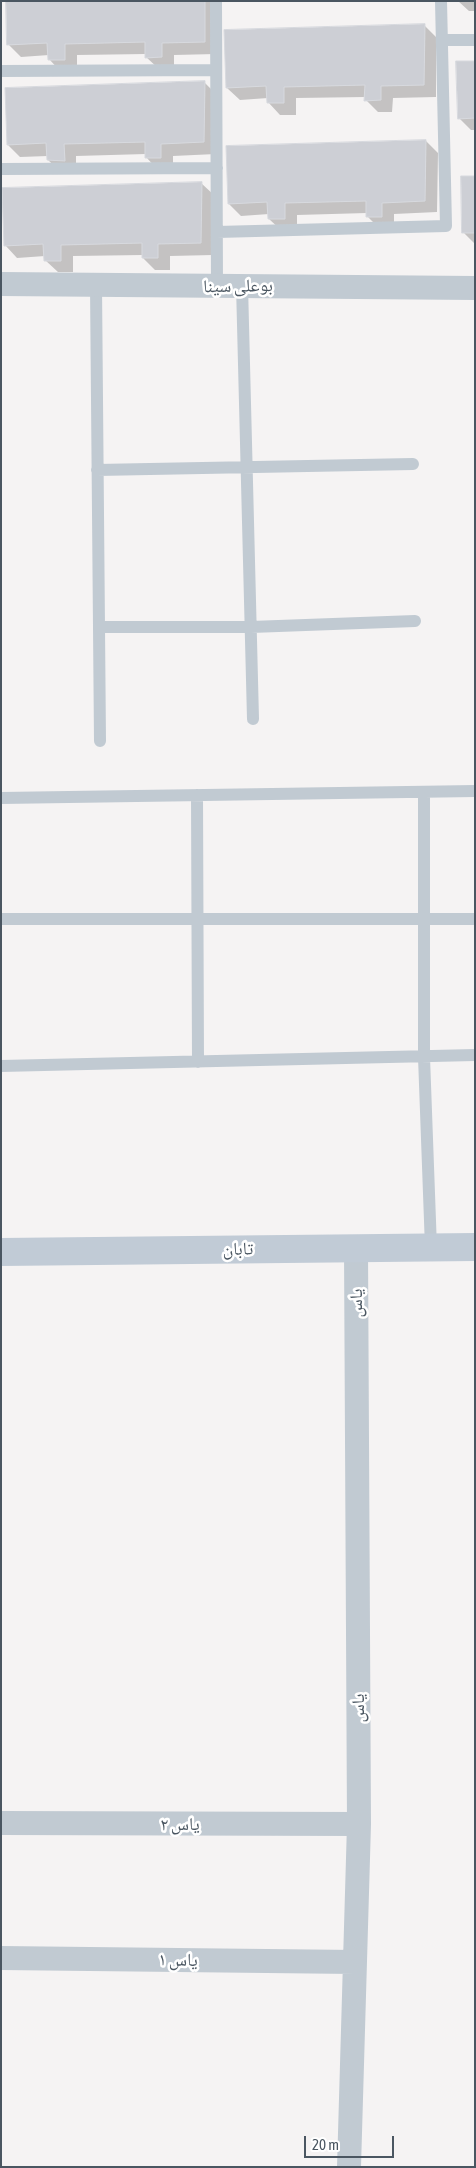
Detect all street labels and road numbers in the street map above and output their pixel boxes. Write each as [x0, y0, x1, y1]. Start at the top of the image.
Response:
street label: بوعلی سینا [203, 275, 273, 297]
street label: تابان [222, 1238, 254, 1260]
street label: یاس [345, 1289, 367, 1317]
street label: یاس [347, 1694, 369, 1722]
street label: یاس ۲ [160, 1813, 200, 1835]
street label: یاس ۱ [158, 1949, 198, 1971]

